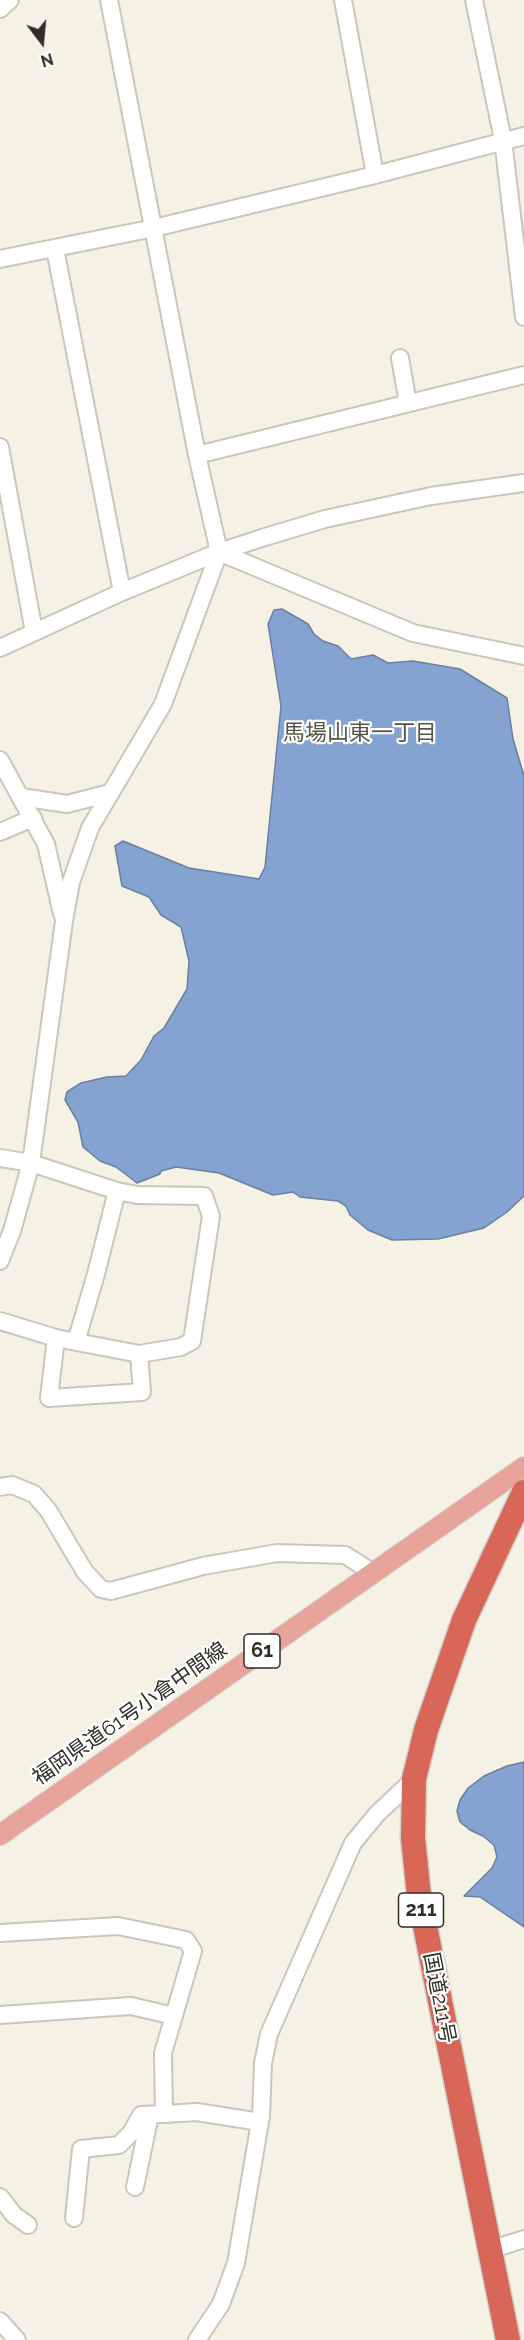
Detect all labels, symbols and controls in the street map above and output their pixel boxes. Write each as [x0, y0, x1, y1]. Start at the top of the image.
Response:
north arrow [12, 12, 72, 72]
text: N [39, 49, 56, 71]
district label: 馬場山東一丁目 [283, 720, 437, 746]
road number: 61 [244, 1634, 280, 1668]
street label: 福岡県道61号小倉中間線 [28, 1637, 232, 1791]
road number: 211 [398, 1893, 444, 1927]
street label: 国道211号 [418, 1950, 460, 2046]

